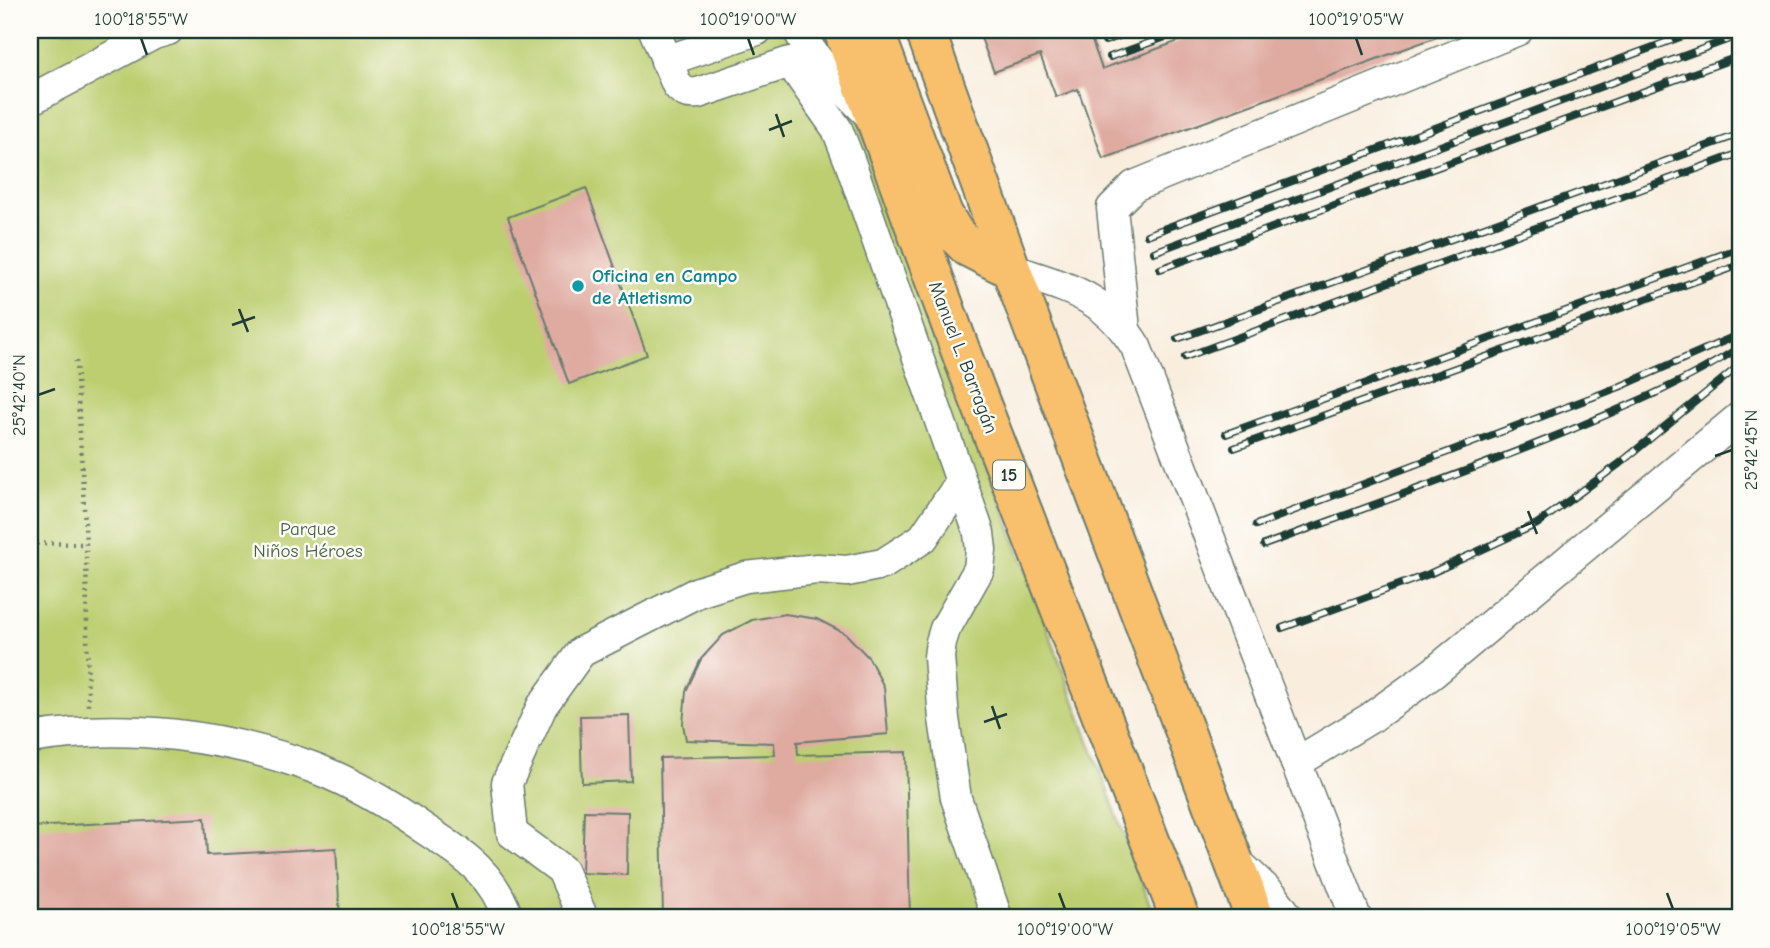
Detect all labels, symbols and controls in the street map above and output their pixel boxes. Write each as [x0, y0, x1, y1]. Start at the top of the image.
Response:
text: 100°18'55"W [94, 9, 188, 30]
text: 100°19'00"W [700, 9, 796, 30]
text: 100°19'05"W [1309, 9, 1404, 30]
place label: Oficina en Campo de Atletismo [592, 265, 738, 309]
marker: Oficina en Campo de Atletismo [570, 278, 586, 294]
street label: Manuel L. Barragán [924, 278, 1002, 437]
text: 25°42'40"N [9, 354, 30, 436]
text: 25°42'45"N [1741, 410, 1762, 490]
road number: 15 [993, 461, 1025, 490]
park label: Parque Niños Héroes [253, 518, 363, 562]
text: 100°18'55"W [411, 919, 505, 940]
text: 100°19'00"W [1017, 919, 1113, 940]
text: 100°19'05"W [1626, 919, 1721, 940]

